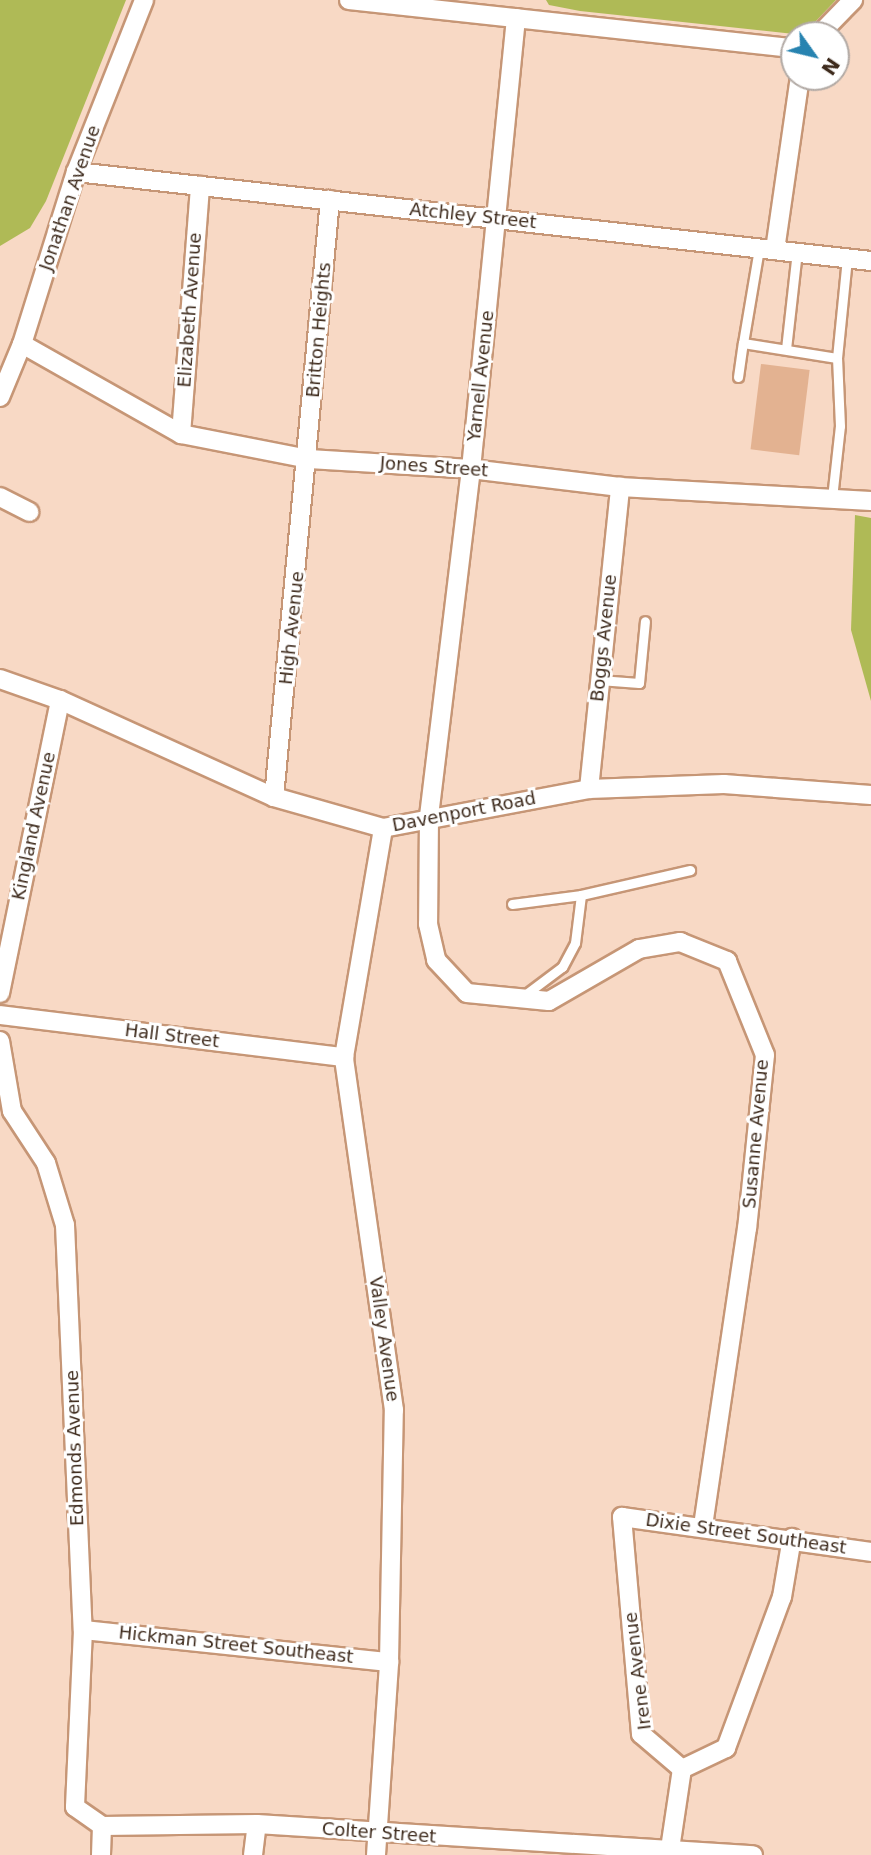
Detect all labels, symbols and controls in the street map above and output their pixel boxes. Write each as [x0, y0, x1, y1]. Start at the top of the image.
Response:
north arrow [780, 21, 850, 91]
text: N [817, 54, 844, 79]
street label: Jonathan Avenue [35, 123, 105, 273]
street label: Atchley Street [408, 199, 538, 233]
street label: Elizabeth Avenue [174, 232, 206, 388]
street label: Britton Heights [302, 261, 336, 399]
street label: Yarnell Avenue [463, 309, 499, 443]
street label: Jones Street [379, 452, 489, 482]
street label: High Avenue [275, 570, 309, 686]
street label: Boggs Avenue [587, 573, 621, 703]
street label: Kingland Avenue [8, 750, 60, 902]
street label: Davenport Road [390, 787, 538, 837]
street label: Hall Street [124, 1019, 220, 1053]
street label: Susanne Avenue [739, 1058, 773, 1210]
street label: Valley Avenue [365, 1275, 403, 1403]
street label: Edmonds Avenue [61, 1370, 89, 1526]
street label: Dixie Street Southeast [644, 1509, 848, 1559]
street label: Irene Avenue [620, 1611, 656, 1731]
street label: Hickman Street Southeast [118, 1622, 354, 1668]
street label: Colter Street [321, 1818, 437, 1848]

